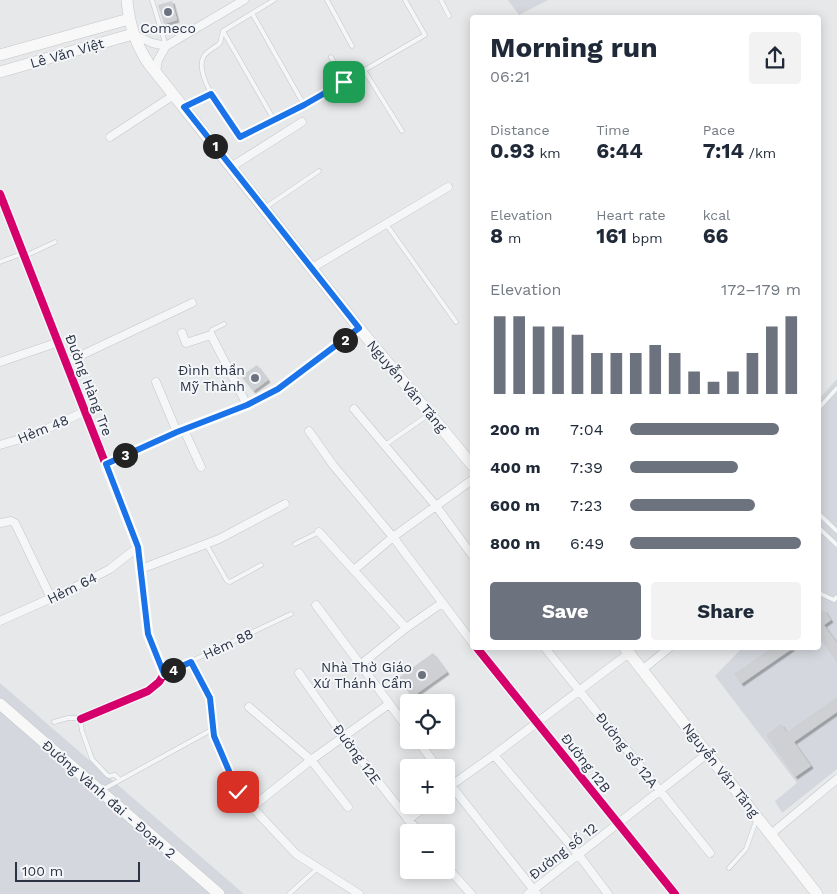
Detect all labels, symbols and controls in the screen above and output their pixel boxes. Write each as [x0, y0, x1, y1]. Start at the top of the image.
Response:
marker: Comeco [162, 6, 174, 18]
place label: Comeco [140, 20, 196, 36]
text: Morning run [490, 31, 658, 64]
button: share [749, 32, 801, 84]
street label: Lê Văn Việt [28, 35, 106, 71]
pin [323, 61, 365, 103]
text: 06:21 [490, 67, 530, 86]
icon: arrive [330, 68, 358, 96]
text: Distance [490, 122, 550, 138]
text: Time [596, 122, 630, 138]
text: Pace [703, 122, 735, 138]
pin: 1 [202, 134, 228, 158]
text: 1 [212, 138, 219, 154]
text: 0.93 [490, 138, 535, 163]
text: 6:44 [596, 138, 643, 163]
text: 7:14 [703, 138, 744, 163]
text: km [535, 145, 561, 161]
text: /km [744, 145, 776, 161]
text: Elevation [490, 207, 553, 223]
text: Heart rate [596, 207, 666, 223]
text: kcal [703, 207, 730, 223]
text: 8 [490, 223, 503, 248]
text: 161 [596, 223, 627, 248]
text: 66 [703, 223, 729, 248]
text: m [503, 230, 521, 246]
text: bpm [627, 230, 663, 246]
text: Elevation [490, 280, 561, 299]
text: 172–179 m [721, 280, 801, 299]
pin: 2 [332, 328, 358, 352]
street label: Đường Hàng Tre [62, 332, 116, 438]
text: 2 [341, 332, 350, 348]
street label: Nguyễn Văn Tăng [364, 337, 450, 436]
place label: Đình thần Mỹ Thành [178, 362, 245, 394]
marker: Đình thần Mỹ Thành [249, 372, 261, 384]
street label: Hẻm 48 [15, 412, 71, 446]
text: 200 m [490, 420, 540, 439]
text: 7:04 [570, 420, 603, 439]
pin: 3 [112, 442, 138, 468]
text: 3 [121, 447, 130, 463]
text: 400 m [490, 458, 541, 477]
text: 7:39 [570, 458, 603, 477]
text: 600 m [490, 496, 540, 515]
text: 7:23 [570, 496, 602, 515]
text: 800 m [490, 534, 540, 553]
text: 6:49 [570, 534, 604, 553]
street label: Hẻm 64 [44, 569, 100, 607]
button: Save [490, 582, 641, 640]
button: Share [651, 582, 801, 640]
street label: Hẻm 88 [200, 625, 256, 663]
pin: 4 [160, 658, 186, 682]
place label: Nhà Thờ Giáo Xứ Thánh Cẩm [313, 659, 412, 691]
text: 4 [169, 662, 178, 678]
marker: Nhà Thờ Giáo Xứ Thánh Cẩm [416, 669, 428, 681]
map controls [400, 694, 455, 879]
button: locate [400, 694, 455, 749]
street label: Đường số 12A [593, 709, 661, 791]
street label: Nguyễn Văn Tăng [679, 720, 763, 821]
street label: Đường 12E [330, 721, 384, 787]
street label: Đường 12B [558, 730, 614, 796]
street label: Đường Vành đai - Đoạn 2 [39, 737, 179, 861]
button: + [400, 759, 455, 814]
pin [217, 771, 259, 813]
icon: check [224, 778, 252, 806]
street label: Đường số 12 [526, 819, 600, 883]
button: − [400, 824, 455, 879]
scale bar [15, 859, 140, 882]
text: 100 m [22, 863, 63, 879]

